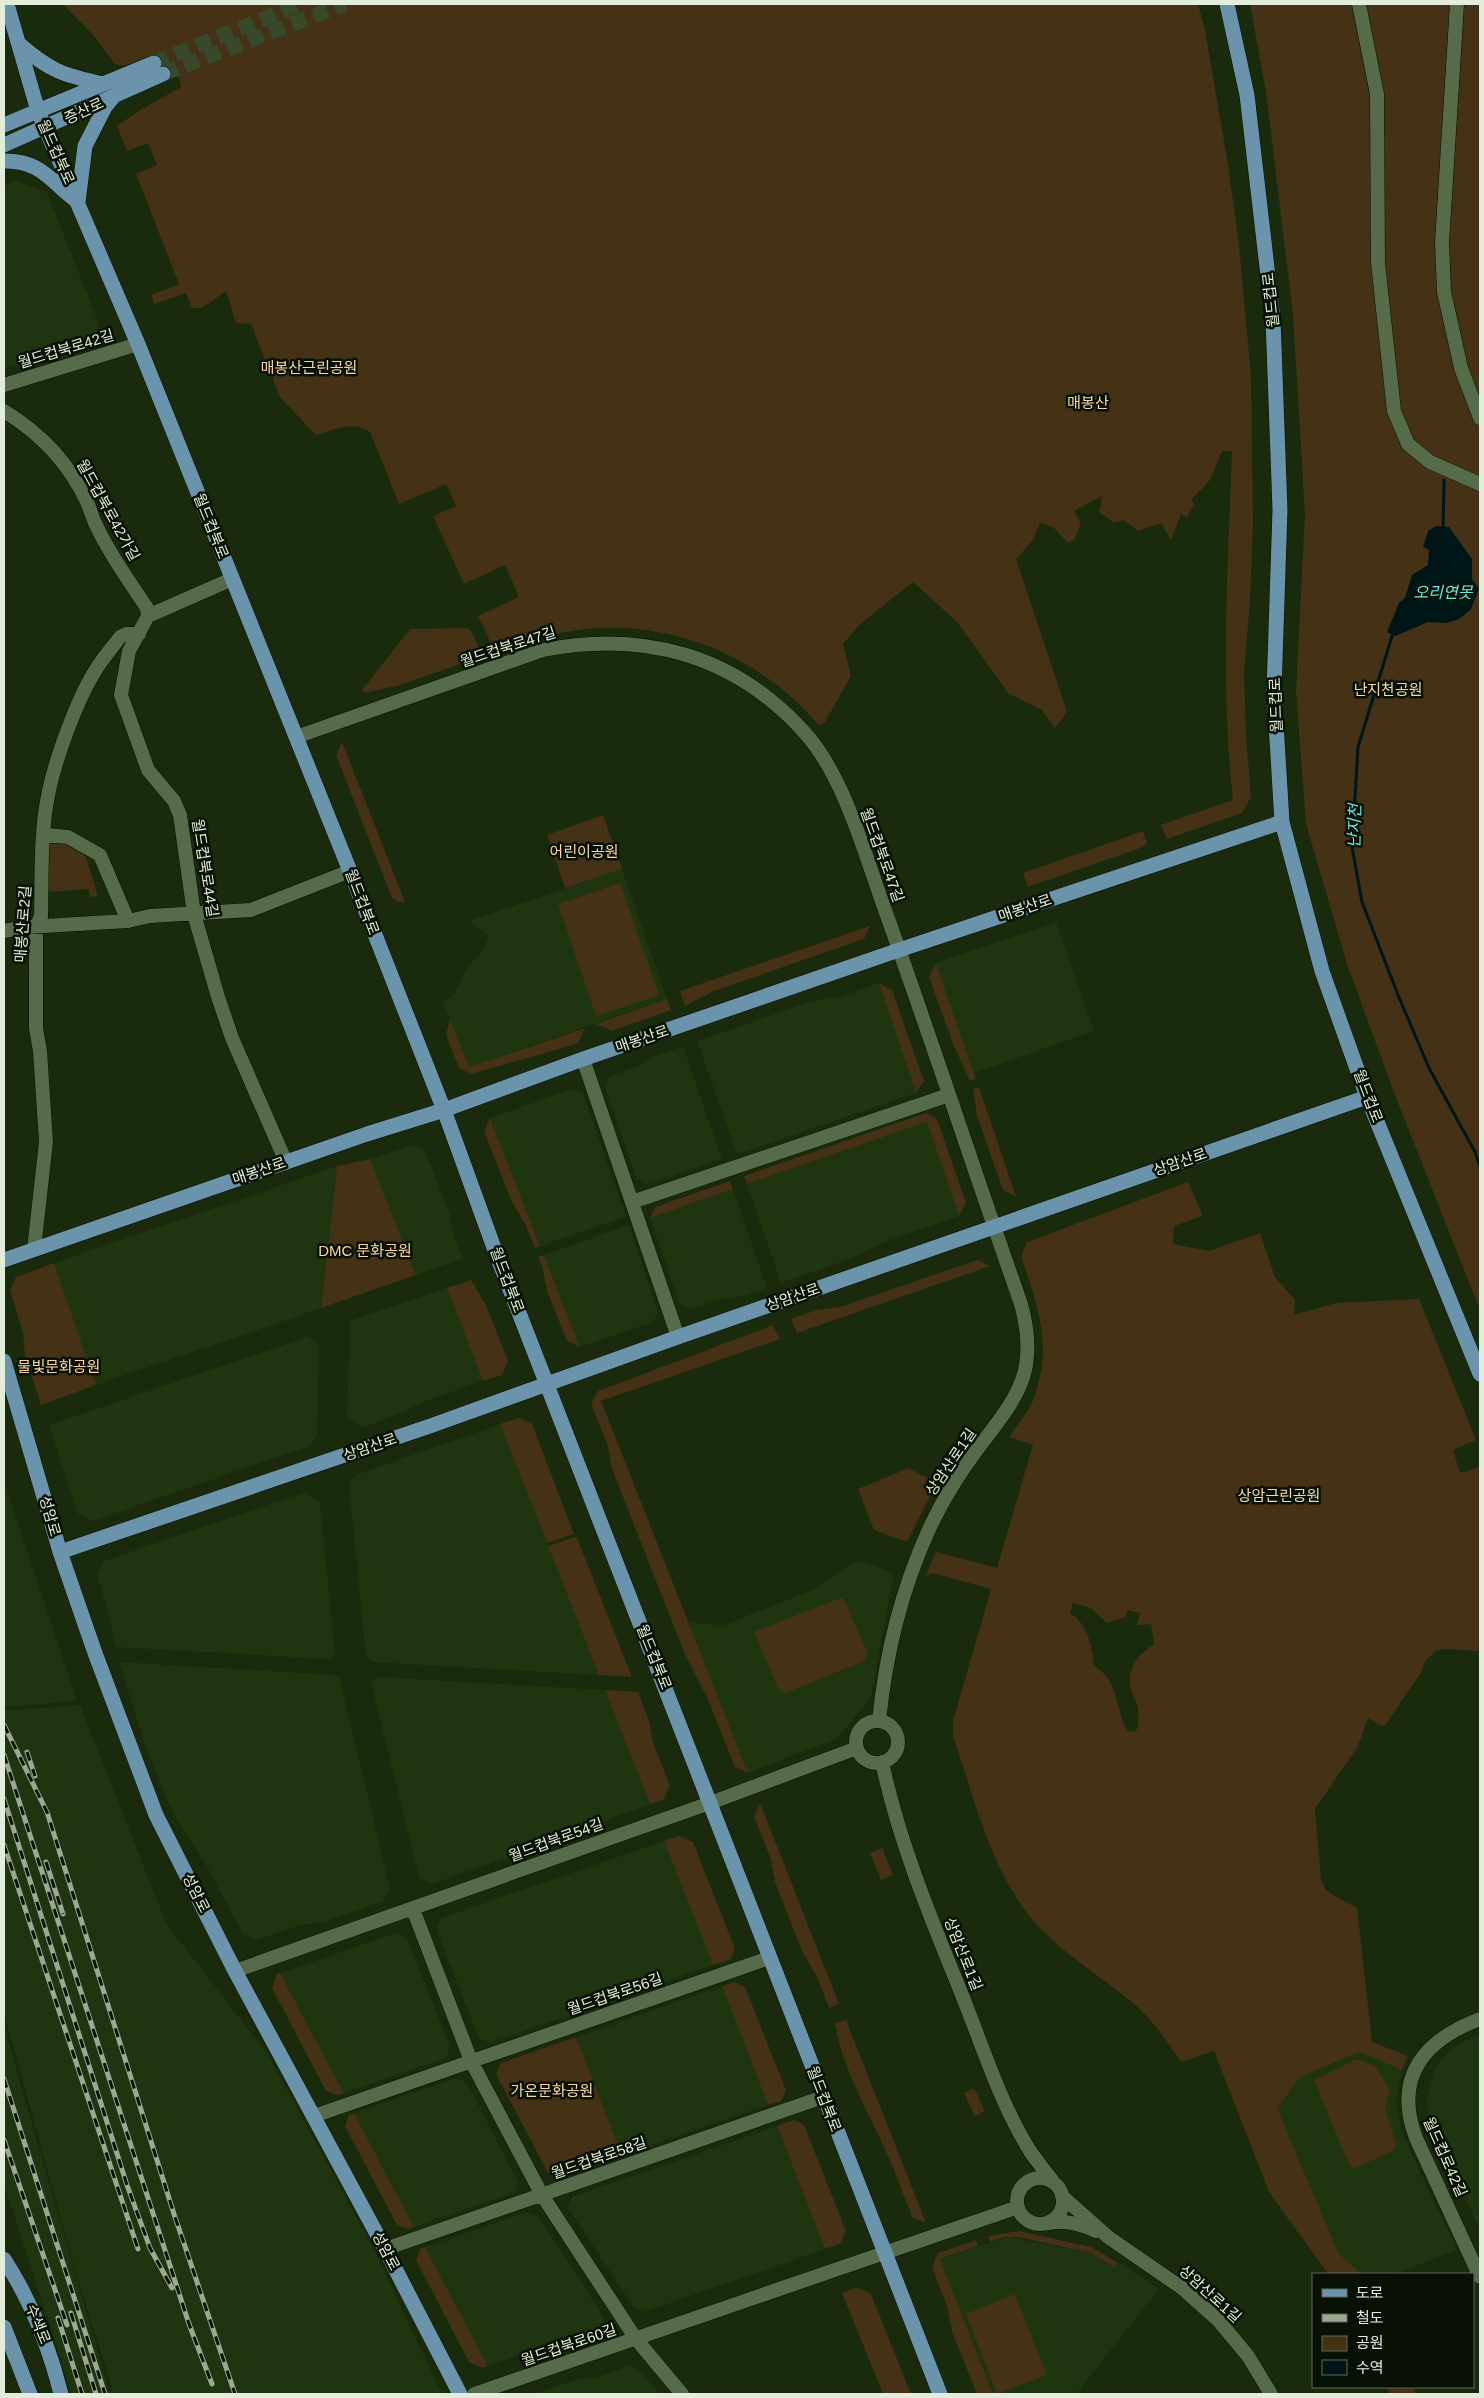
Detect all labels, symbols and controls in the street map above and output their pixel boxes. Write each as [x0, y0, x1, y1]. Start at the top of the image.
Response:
street label: 증산로 [61, 94, 106, 127]
street label: 월드컵북로 [35, 117, 78, 187]
street label: 월드컵로 [1259, 272, 1282, 328]
street label: 월드컵북로42길 [16, 326, 116, 371]
park label: 매봉산근린공원 [261, 359, 357, 376]
park label: 매봉산 [1067, 394, 1109, 411]
street label: 월드컵북로42가길 [74, 456, 143, 563]
street label: 월드컵북로 [191, 491, 232, 561]
water label: 오리연못 [1414, 584, 1474, 601]
street label: 월드컵북로47길 [458, 623, 558, 670]
street label: 월드컵로 [1266, 677, 1285, 733]
park label: 난지천공원 [1353, 681, 1423, 698]
water label: 난지천 [1346, 802, 1363, 848]
street label: 월드컵북로47길 [857, 805, 907, 904]
street label: 월드컵북로44길 [189, 817, 222, 918]
park label: 어린이공원 [549, 843, 619, 860]
street label: 월드컵북로 [342, 867, 383, 937]
street label: 매봉산로2길 [11, 885, 34, 963]
street label: 매봉산로 [996, 891, 1054, 925]
street label: 매봉산로 [613, 1022, 671, 1056]
street label: 월드컵로 [1351, 1067, 1386, 1125]
street label: 상암산로 [1151, 1145, 1209, 1179]
street label: 매봉산로 [230, 1154, 288, 1188]
park label: DMC 문화공원 [318, 1242, 412, 1259]
street label: 월드컵북로 [487, 1245, 528, 1315]
street label: 상암산로 [764, 1280, 822, 1314]
park label: 물빛문화공원 [18, 1358, 100, 1375]
street label: 상암산로1길 [922, 1425, 979, 1499]
street label: 상암산로 [341, 1430, 399, 1464]
park label: 상암근린공원 [1238, 1487, 1320, 1504]
street label: 성암로 [37, 1494, 64, 1538]
street label: 월드컵북로 [634, 1622, 675, 1692]
street label: 월드컵북로54길 [506, 1815, 605, 1865]
street label: 성암로 [179, 1870, 213, 1915]
street label: 상암산로1길 [941, 1915, 986, 1993]
street label: 월드컵북로56길 [565, 1969, 665, 2018]
street label: 월드컵북로 [804, 2064, 845, 2134]
park label: 가온문화공원 [511, 2082, 593, 2099]
street label: 월드컵로42길 [1420, 2114, 1471, 2199]
street label: 월드컵북로58길 [549, 2133, 649, 2182]
street label: 성암로 [369, 2228, 404, 2273]
street label: 상암산로1길 [1176, 2261, 1245, 2326]
legend [1312, 2273, 1474, 2388]
text: 도로 [1356, 2284, 1384, 2301]
street label: 수색로 [23, 2301, 54, 2346]
text: 철도 [1356, 2309, 1384, 2326]
street label: 월드컵북로60길 [519, 2320, 619, 2369]
text: 공원 [1356, 2334, 1384, 2351]
text: 수역 [1356, 2359, 1384, 2376]

